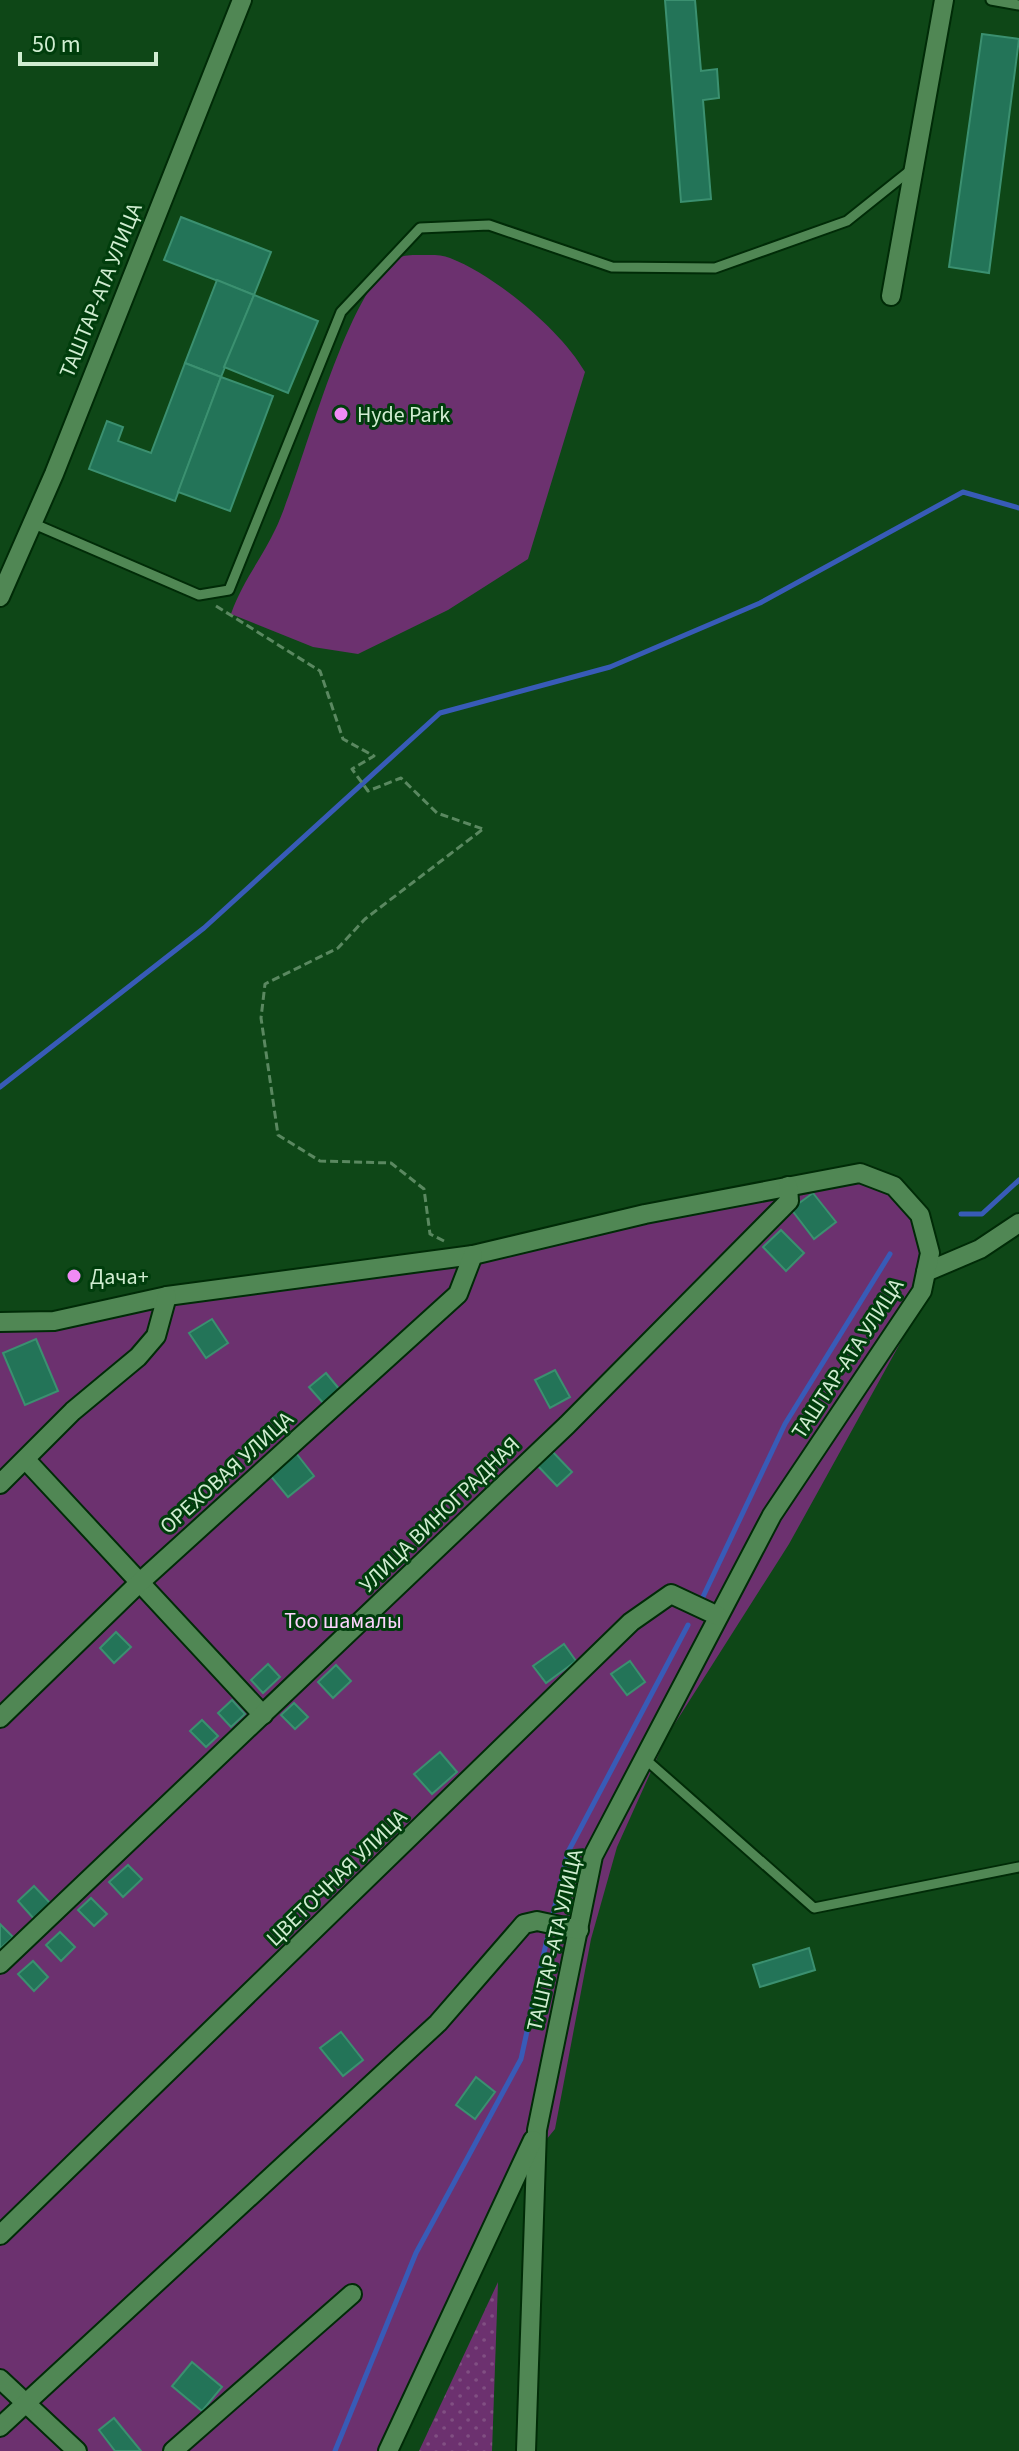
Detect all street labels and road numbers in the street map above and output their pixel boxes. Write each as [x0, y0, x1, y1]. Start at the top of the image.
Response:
street label: ТАШТАР-АТА УЛИЦА [51, 198, 151, 383]
street label: ТАШТАР-АТА УЛИЦА [784, 1272, 912, 1445]
street label: ОРЕХОВАЯ УЛИЦА [153, 1404, 301, 1542]
street label: УЛИЦА ВИНОГРАДНАЯ [352, 1429, 527, 1600]
street label: ЦВЕТОЧНАЯ УЛИЦА [259, 1802, 415, 1954]
street label: ТАШТАР-АТА УЛИЦА [518, 1846, 591, 2034]

